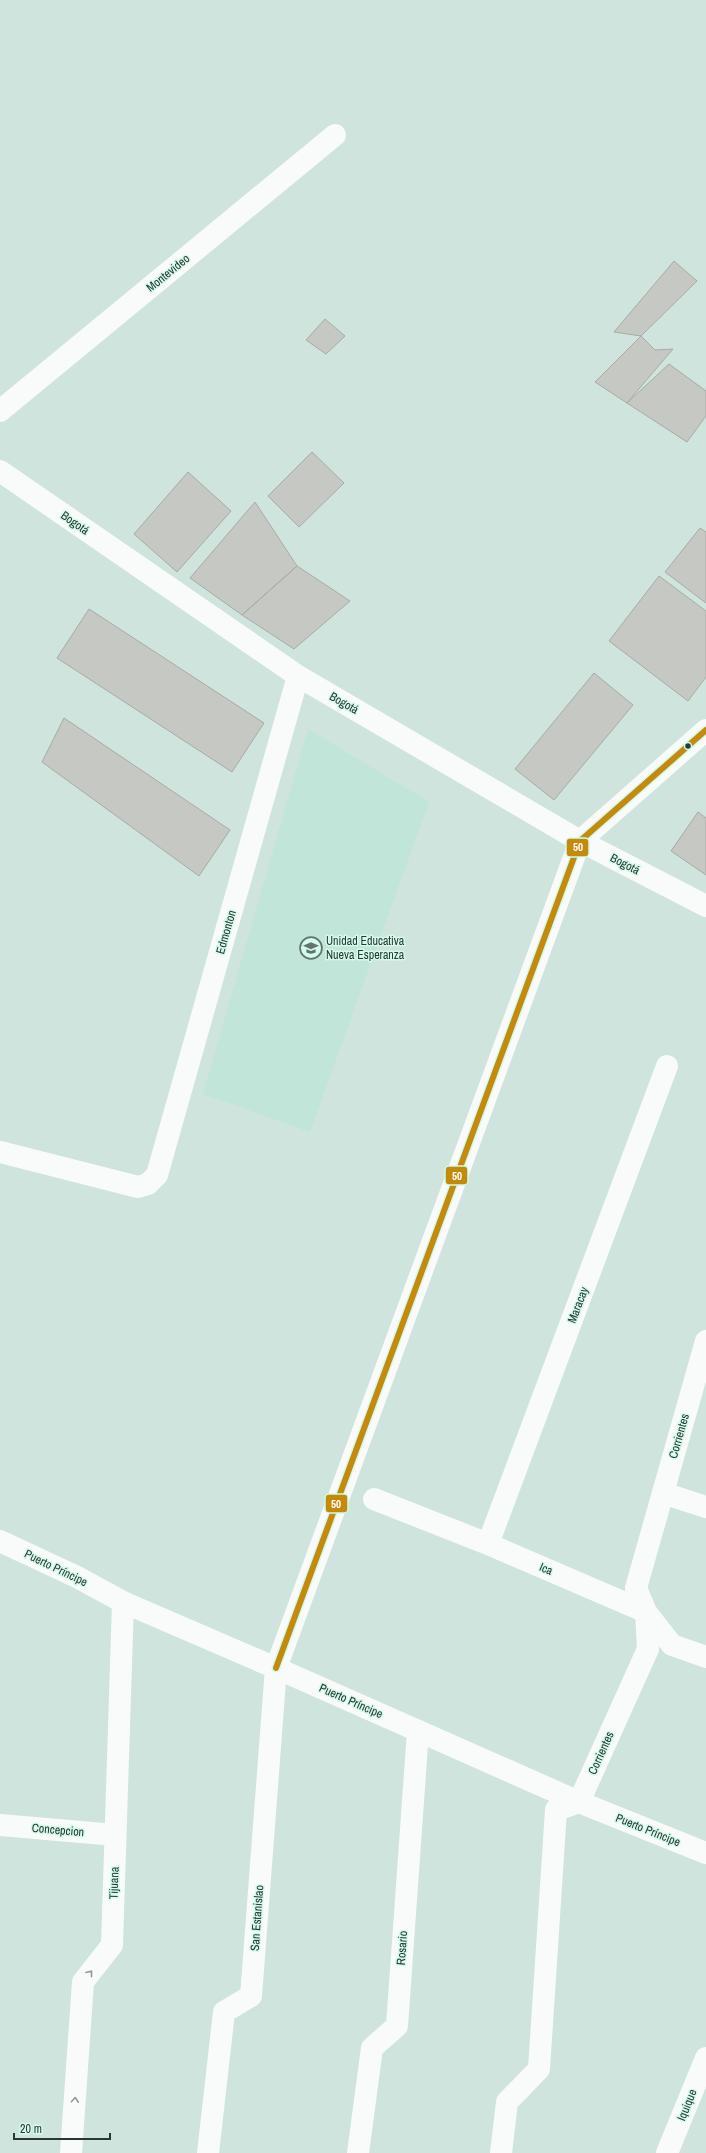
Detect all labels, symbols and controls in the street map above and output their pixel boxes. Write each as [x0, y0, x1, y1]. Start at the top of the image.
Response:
street label: Montevideo [143, 251, 193, 295]
street label: Bogotá [58, 507, 93, 539]
street label: Bogotá [326, 688, 362, 718]
unlabelled marker [683, 741, 693, 751]
line badge: 50 [566, 838, 589, 857]
text: 50 [573, 840, 583, 854]
street label: Bogotá [607, 850, 643, 878]
street label: Edmonton [212, 908, 240, 956]
place label: Unidad Educativa Nueva Esperanza [326, 933, 405, 963]
school or university icon: Unidad Educativa Nueva Esperanza [298, 935, 324, 961]
line badge: 50 [445, 1166, 468, 1185]
text: 50 [452, 1169, 462, 1183]
street label: Maracay [564, 1284, 592, 1325]
street label: Corrientes [665, 1412, 693, 1460]
line badge: 50 [325, 1494, 348, 1513]
text: 50 [331, 1497, 341, 1511]
street label: Puerto Príncipe [22, 1546, 90, 1590]
street label: Ica [537, 1559, 556, 1579]
street label: Puerto Príncipe [317, 1680, 385, 1722]
street label: Corrientes [584, 1729, 618, 1777]
street label: Puerto Príncipe [613, 1810, 683, 1850]
street label: Concepcion [31, 1820, 85, 1840]
street label: Tijuana [105, 1866, 123, 1900]
street label: San Estanislao [247, 1884, 267, 1952]
street label: Rosario [393, 1930, 411, 1966]
one-way arrow [86, 1970, 93, 1977]
street label: Iquique [673, 2087, 701, 2123]
one-way arrow [70, 2097, 79, 2103]
scale bar [14, 2115, 110, 2141]
text: 20 m [20, 2121, 42, 2137]

